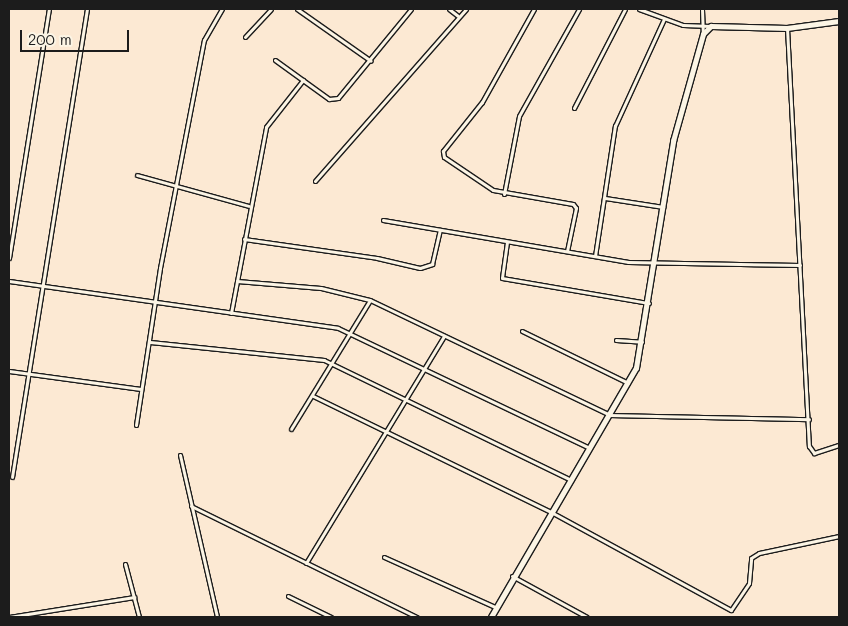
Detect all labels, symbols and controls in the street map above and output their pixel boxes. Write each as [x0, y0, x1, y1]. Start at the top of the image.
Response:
scale bar [22, 20, 131, 52]
text: 200 m [28, 29, 72, 49]

